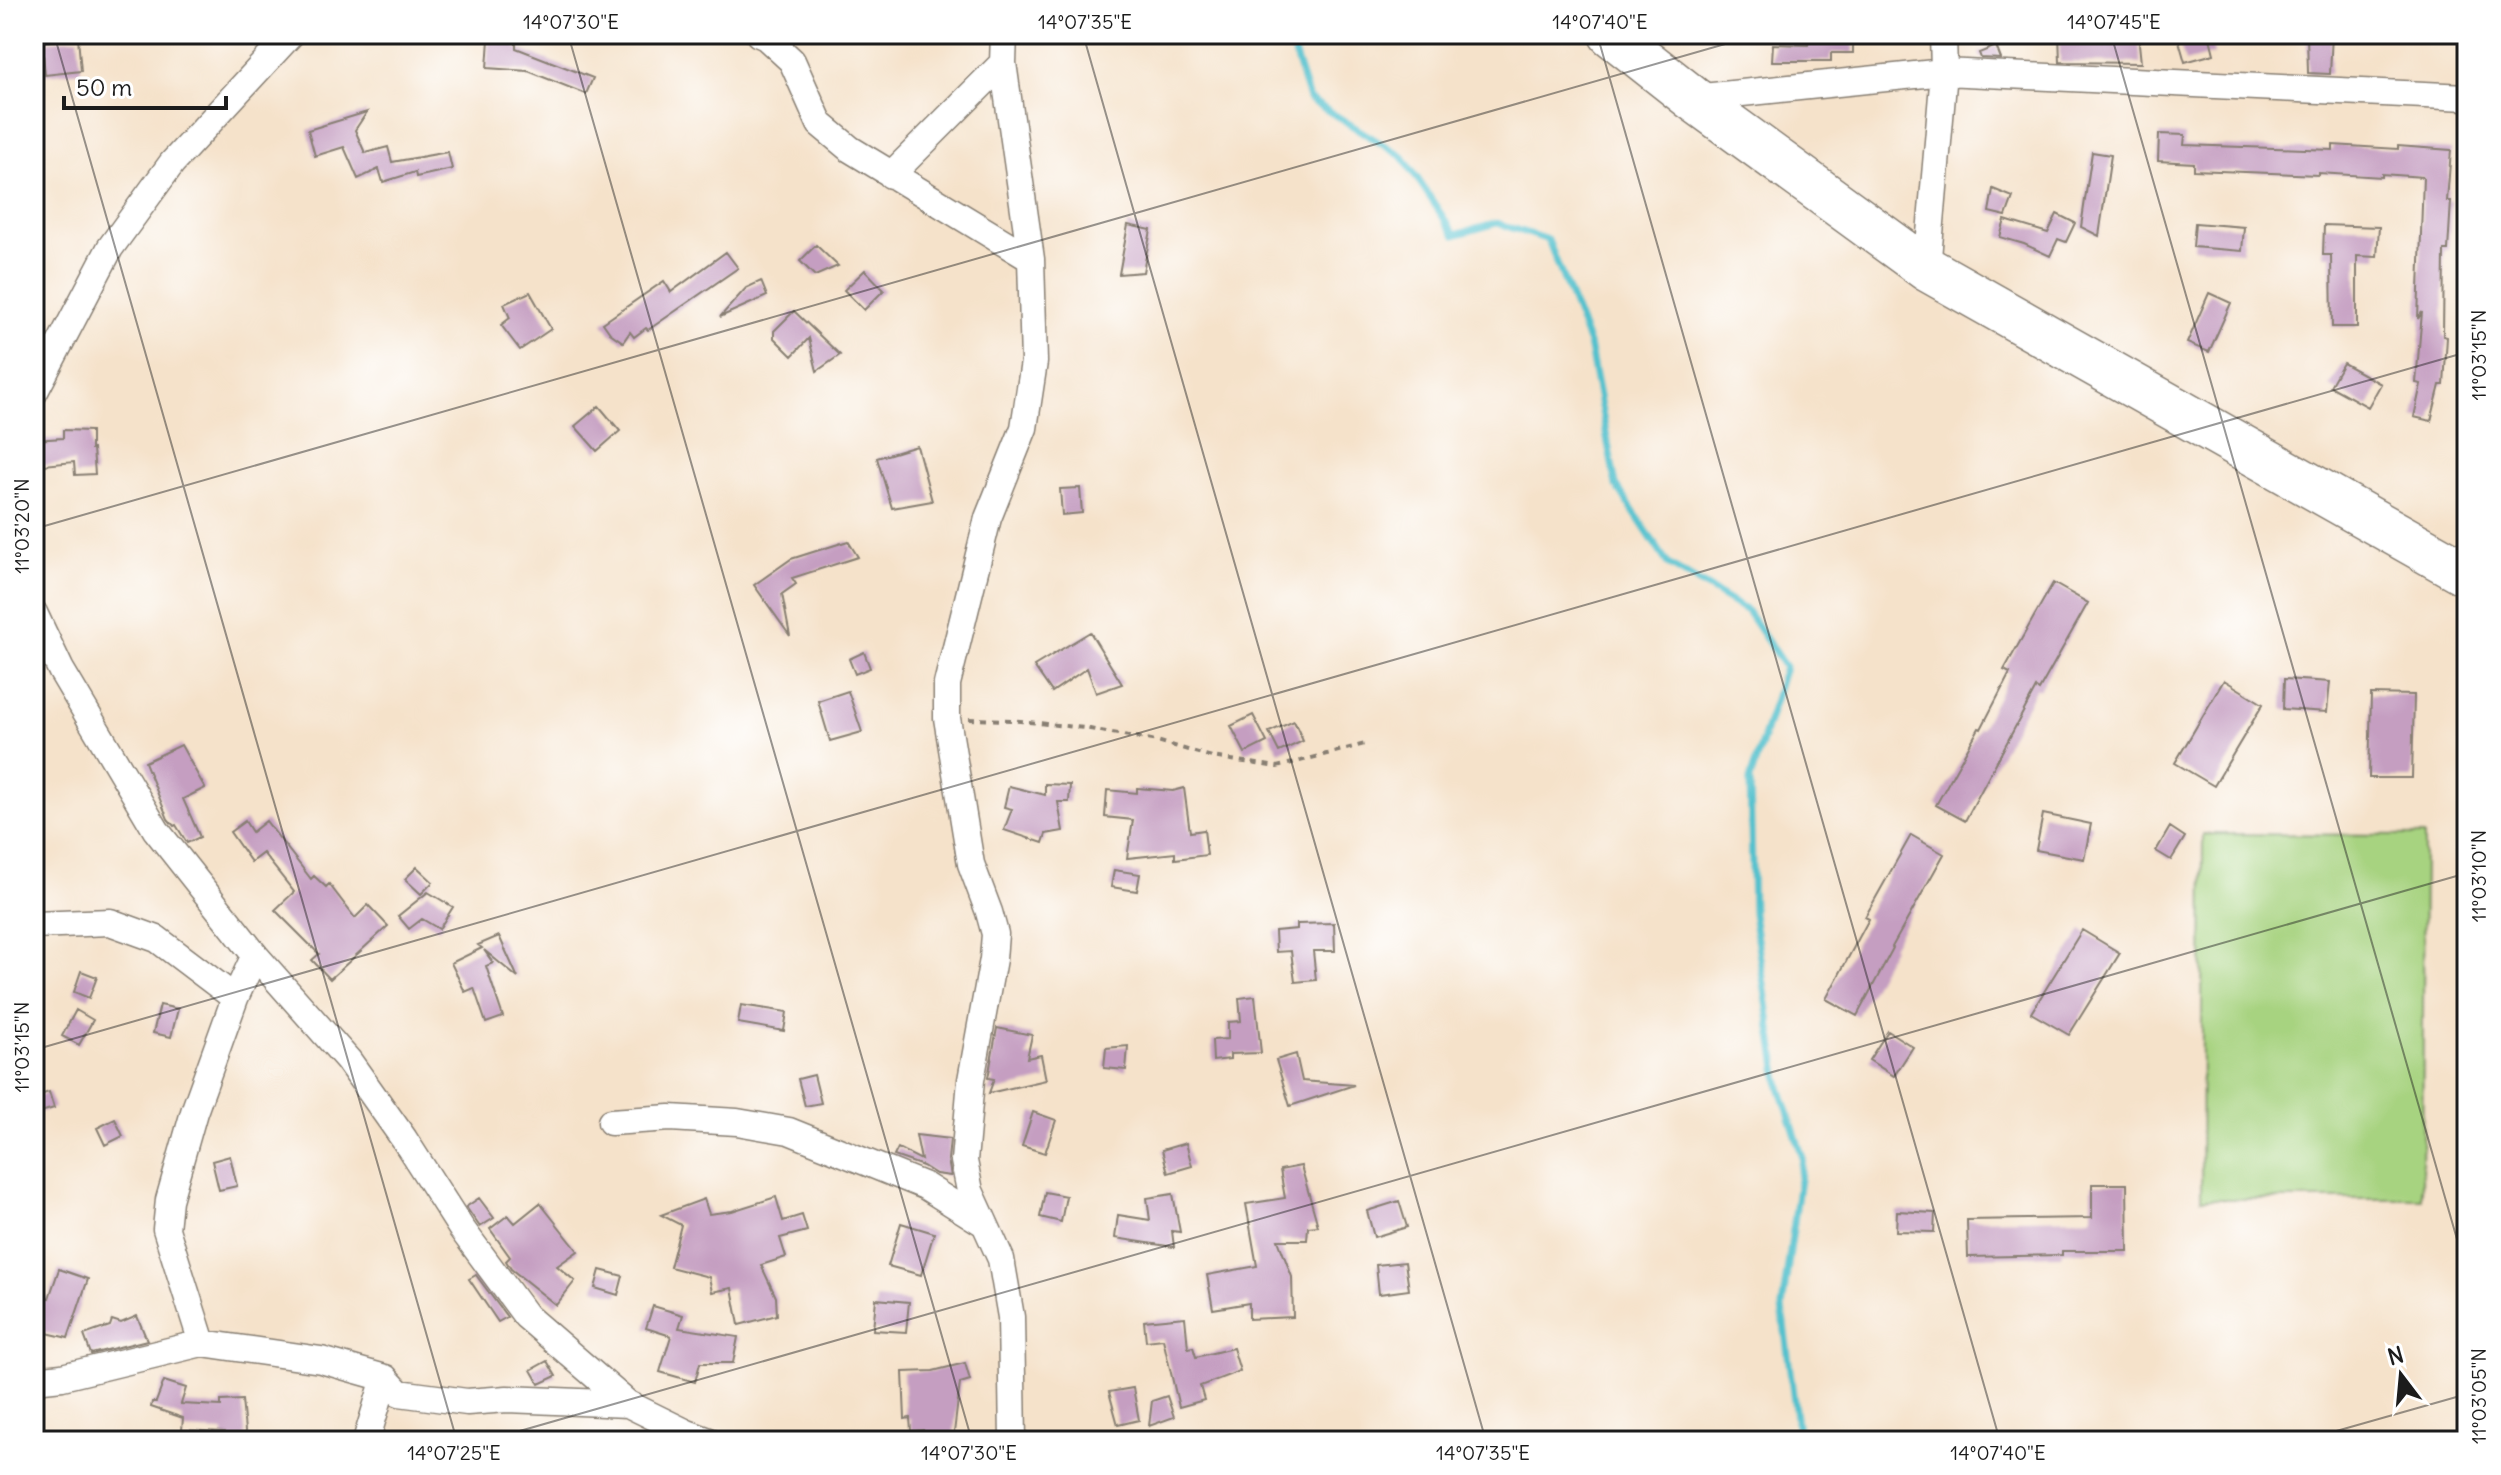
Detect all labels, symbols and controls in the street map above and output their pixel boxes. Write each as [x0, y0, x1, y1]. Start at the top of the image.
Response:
text: 14°07'30"E [523, 9, 619, 34]
text: 14°07'35"E [1038, 9, 1132, 34]
text: 14°07'40"E [1552, 9, 1648, 34]
text: 14°07'45"E [2067, 9, 2161, 34]
scale bar [64, 60, 226, 110]
text: 50 m [76, 72, 132, 102]
text: 11°03'15"N [2466, 310, 2491, 400]
text: 11°03'20"N [9, 478, 34, 574]
text: 11°03'10"N [2466, 830, 2491, 922]
text: 11°03'15"N [9, 1002, 34, 1092]
north arrow [2361, 1335, 2441, 1415]
text: N [2384, 1340, 2407, 1371]
text: 11°03'05"N [2466, 1348, 2491, 1444]
text: 14°07'25"E [407, 1440, 501, 1465]
text: 14°07'30"E [921, 1440, 1017, 1465]
text: 14°07'35"E [1436, 1440, 1530, 1465]
text: 14°07'40"E [1950, 1440, 2046, 1465]

